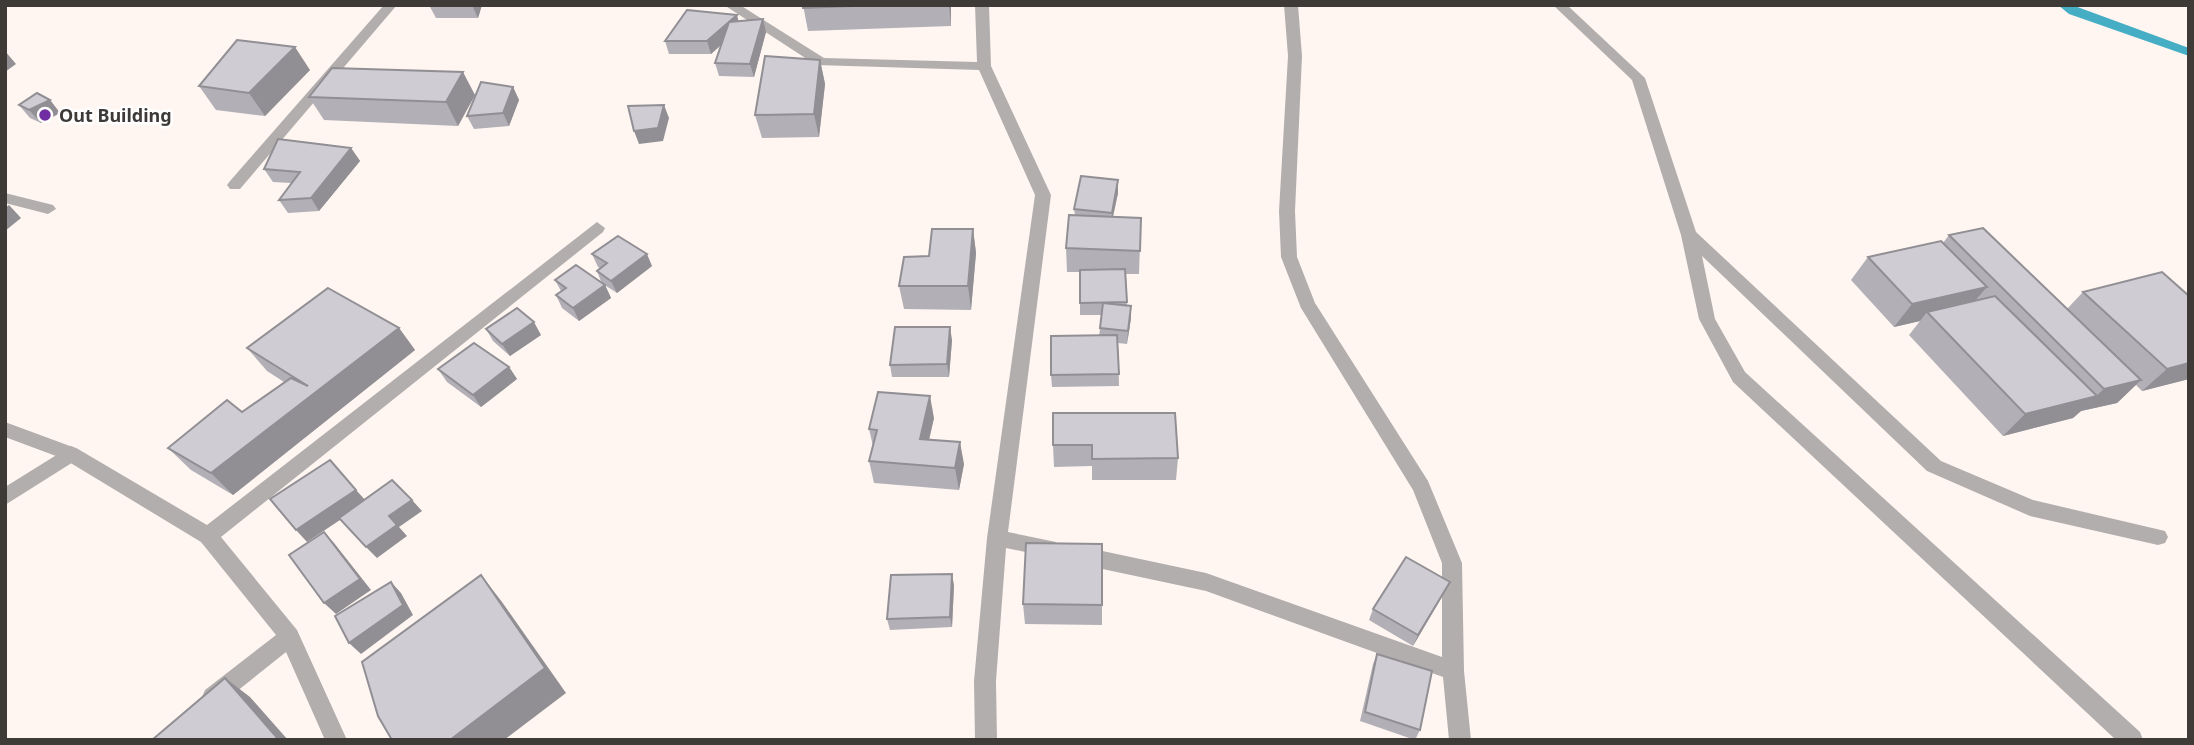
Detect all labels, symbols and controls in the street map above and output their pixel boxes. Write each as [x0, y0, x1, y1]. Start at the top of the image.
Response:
place label: Out Building [59, 103, 172, 127]
marker: Out Building [37, 107, 53, 123]

